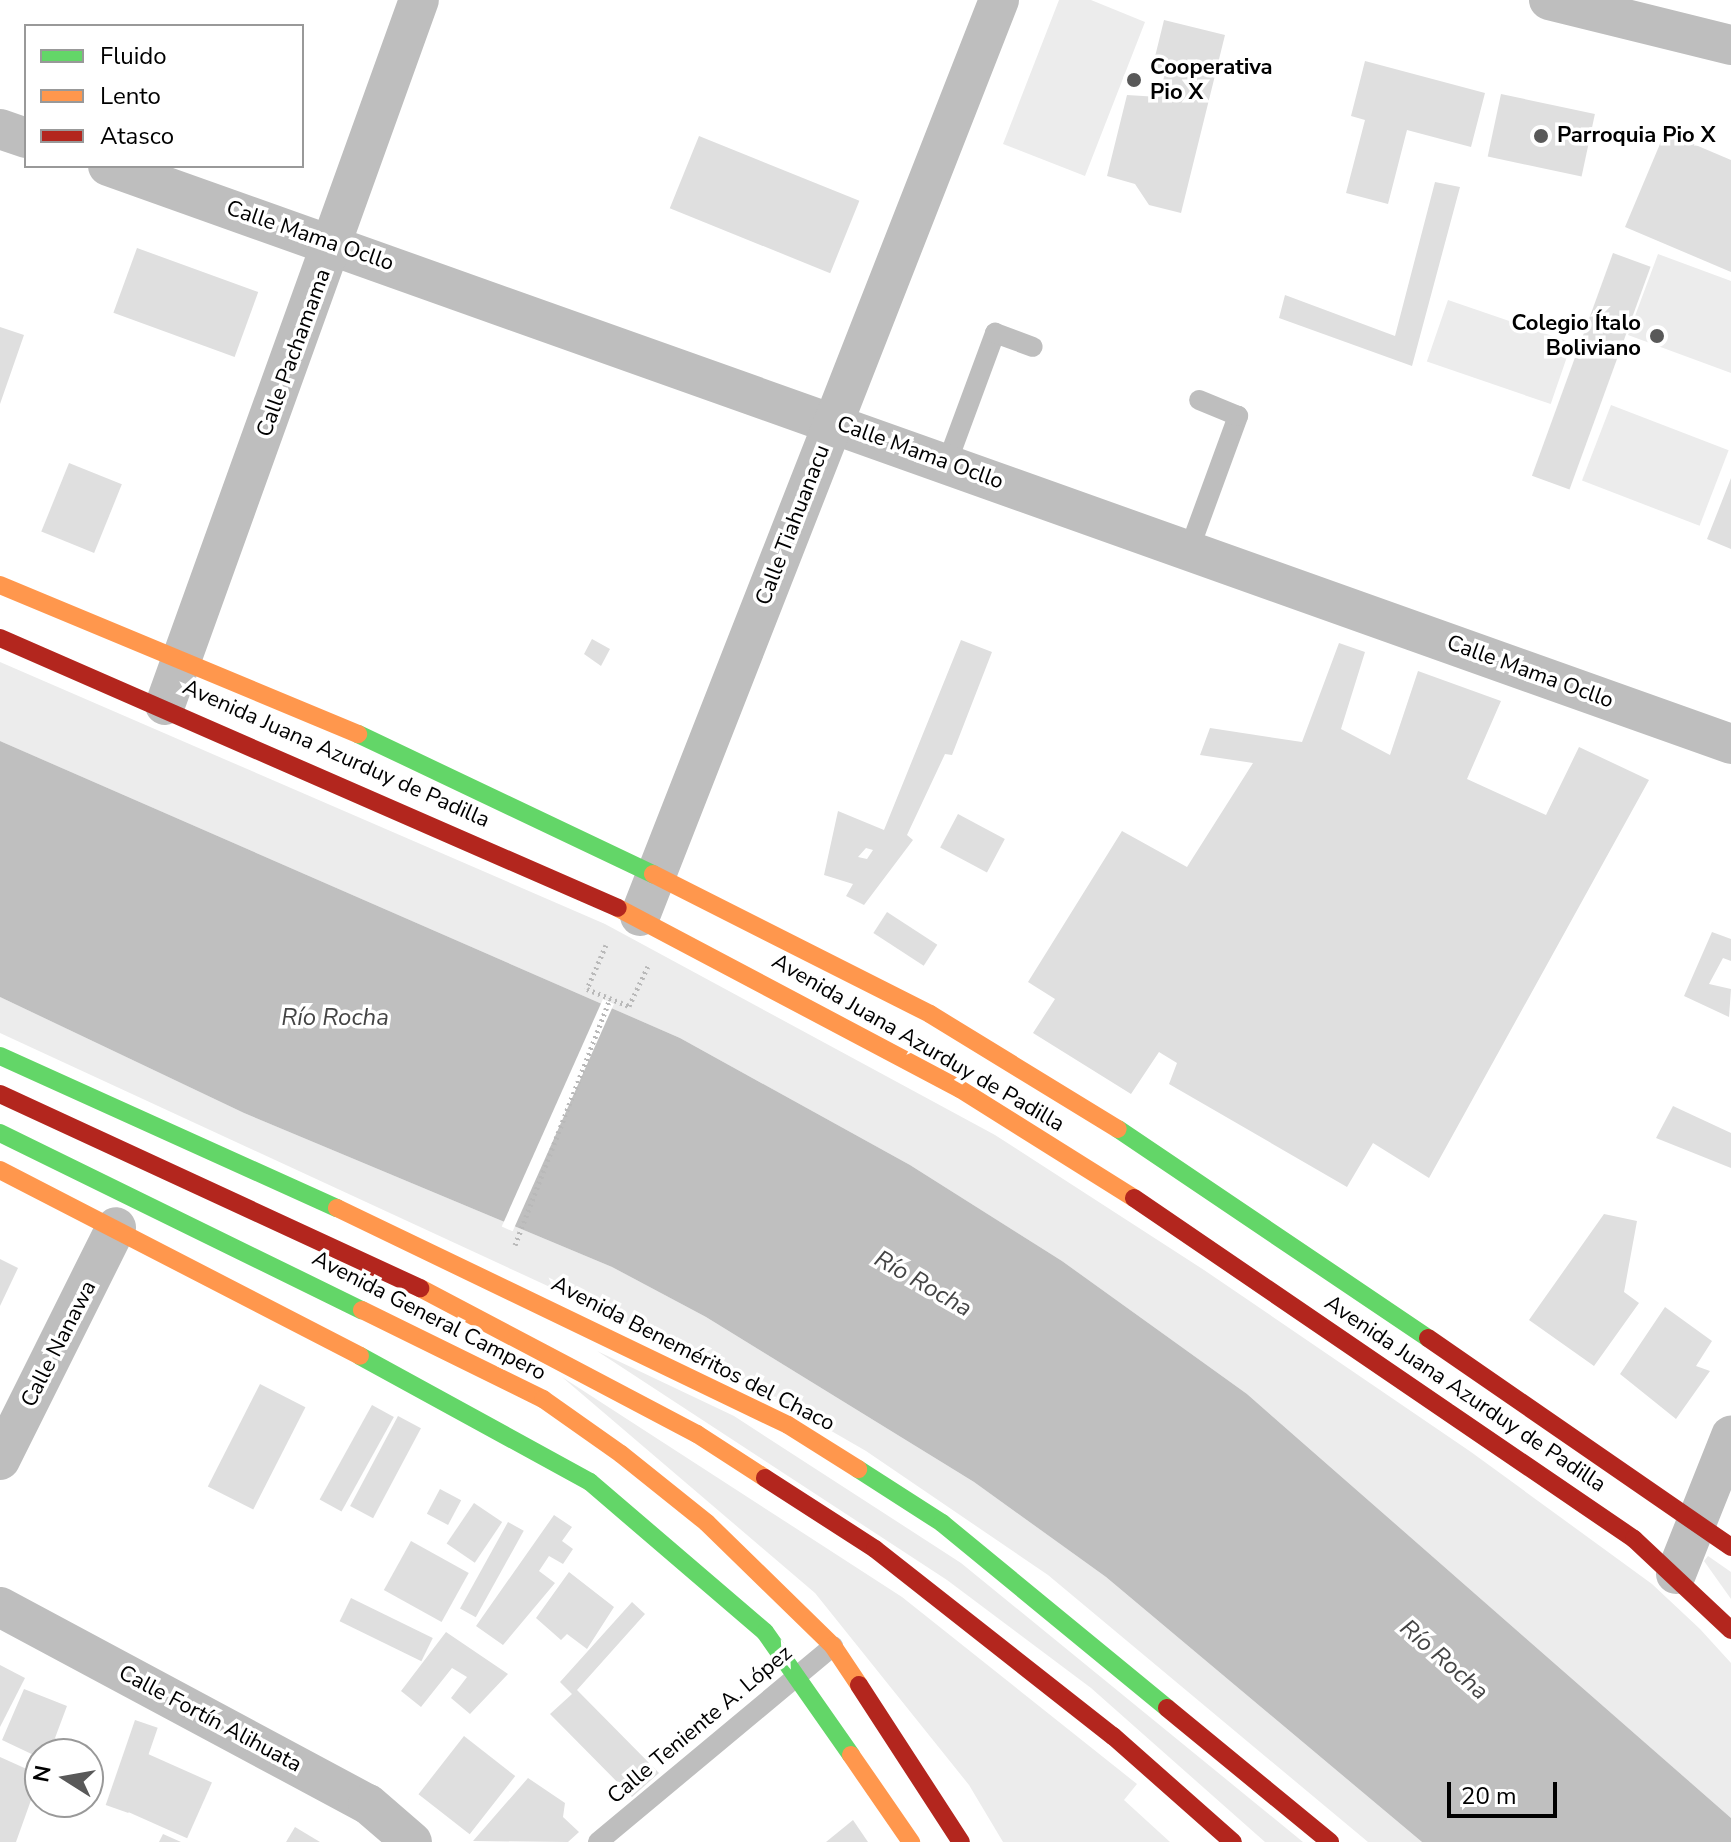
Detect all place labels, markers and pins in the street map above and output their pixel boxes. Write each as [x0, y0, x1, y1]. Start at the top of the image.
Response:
place label: Cooperativa Pio X [1150, 54, 1273, 106]
marker: Cooperativa Pio X [1125, 71, 1143, 89]
place label: Parroquia Pio X [1557, 123, 1715, 149]
marker: Parroquia Pio X [1532, 127, 1550, 145]
place label: Colegio Ítalo Boliviano [1512, 310, 1641, 362]
marker: Colegio Ítalo Boliviano [1648, 327, 1666, 345]

